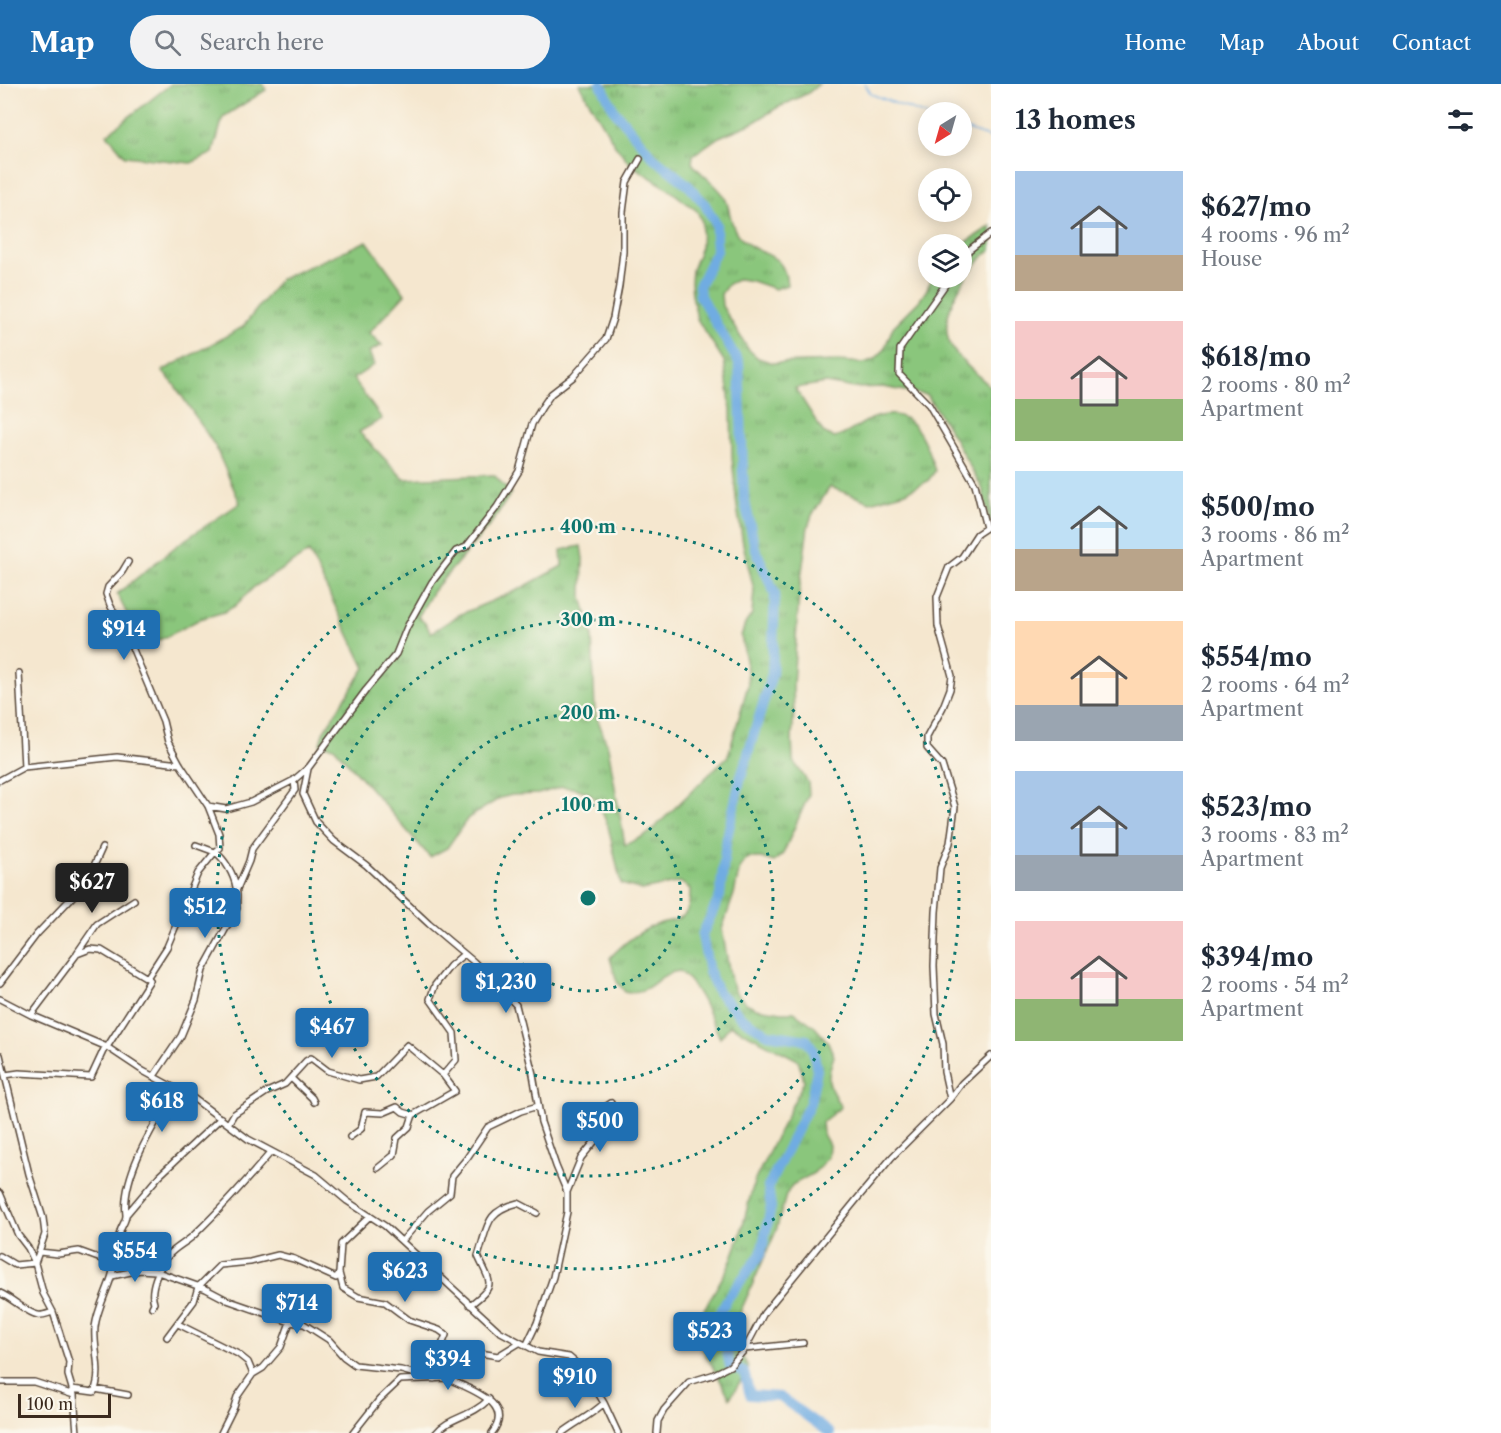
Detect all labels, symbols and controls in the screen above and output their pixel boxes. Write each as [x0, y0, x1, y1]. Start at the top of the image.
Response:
search box [130, 15, 550, 69]
text: Map [30, 25, 94, 59]
icon: search [151, 26, 184, 59]
text: Search here [199, 29, 324, 56]
text: Home [1125, 30, 1186, 55]
text: Map [1219, 30, 1264, 55]
text: About [1297, 30, 1359, 55]
text: Contact [1392, 30, 1471, 55]
north arrow [918, 102, 972, 156]
map controls [918, 102, 972, 288]
text: 13 homes [1015, 104, 1136, 136]
icon: filters [1444, 104, 1477, 137]
button: locate [918, 168, 972, 222]
text: $627/mo [1201, 191, 1311, 223]
icon: home [1063, 195, 1135, 267]
text: 4 rooms · 96 m² [1201, 223, 1350, 247]
button: layers [918, 234, 972, 288]
text: House [1201, 247, 1262, 271]
text: $618/mo [1201, 341, 1311, 373]
icon: home [1063, 345, 1135, 417]
text: 2 rooms · 80 m² [1201, 373, 1351, 397]
text: Apartment [1201, 397, 1304, 421]
text: $500/mo [1201, 491, 1315, 523]
icon: home [1063, 495, 1135, 567]
text: 400 m [560, 516, 616, 538]
text: 3 rooms · 86 m² [1201, 523, 1349, 547]
text: Apartment [1201, 547, 1304, 571]
text: 300 m [560, 609, 616, 631]
pin: $914 [88, 610, 160, 661]
text: $914 [102, 617, 146, 641]
text: $554/mo [1201, 641, 1312, 673]
icon: home [1063, 645, 1135, 717]
text: 2 rooms · 64 m² [1201, 673, 1350, 697]
text: Apartment [1201, 697, 1304, 721]
text: 200 m [560, 702, 616, 724]
text: $523/mo [1201, 791, 1312, 823]
text: 100 m [561, 794, 615, 816]
icon: home [1063, 795, 1135, 867]
text: 3 rooms · 83 m² [1201, 823, 1349, 847]
text: Apartment [1201, 847, 1304, 871]
pin: $627 [56, 863, 128, 914]
text: $627 [69, 870, 115, 894]
pin: $512 [169, 888, 241, 939]
centre of rings [578, 888, 598, 908]
text: $512 [183, 895, 227, 919]
text: $394/mo [1201, 941, 1313, 973]
icon: home [1063, 945, 1135, 1017]
pin: $1,230 [457, 963, 555, 1014]
text: $1,230 [475, 970, 537, 994]
text: 2 rooms · 54 m² [1201, 973, 1349, 997]
text: Apartment [1201, 997, 1304, 1021]
pin: $467 [296, 1008, 368, 1059]
text: $467 [309, 1015, 355, 1039]
pin: $618 [126, 1082, 198, 1133]
text: $618 [140, 1089, 184, 1113]
pin: $500 [564, 1102, 636, 1153]
text: $500 [576, 1109, 624, 1133]
pin: $554 [99, 1232, 171, 1283]
text: $554 [112, 1239, 158, 1263]
pin: $623 [369, 1252, 441, 1303]
text: $623 [382, 1259, 428, 1283]
pin: $714 [261, 1284, 333, 1335]
text: $714 [276, 1291, 318, 1315]
pin: $523 [674, 1312, 746, 1363]
text: $523 [687, 1319, 733, 1343]
pin: $394 [412, 1340, 484, 1391]
text: $394 [425, 1347, 471, 1371]
pin: $910 [539, 1358, 611, 1409]
text: $910 [553, 1365, 597, 1389]
scale bar [18, 1391, 111, 1418]
text: 100 m [27, 1394, 73, 1414]

